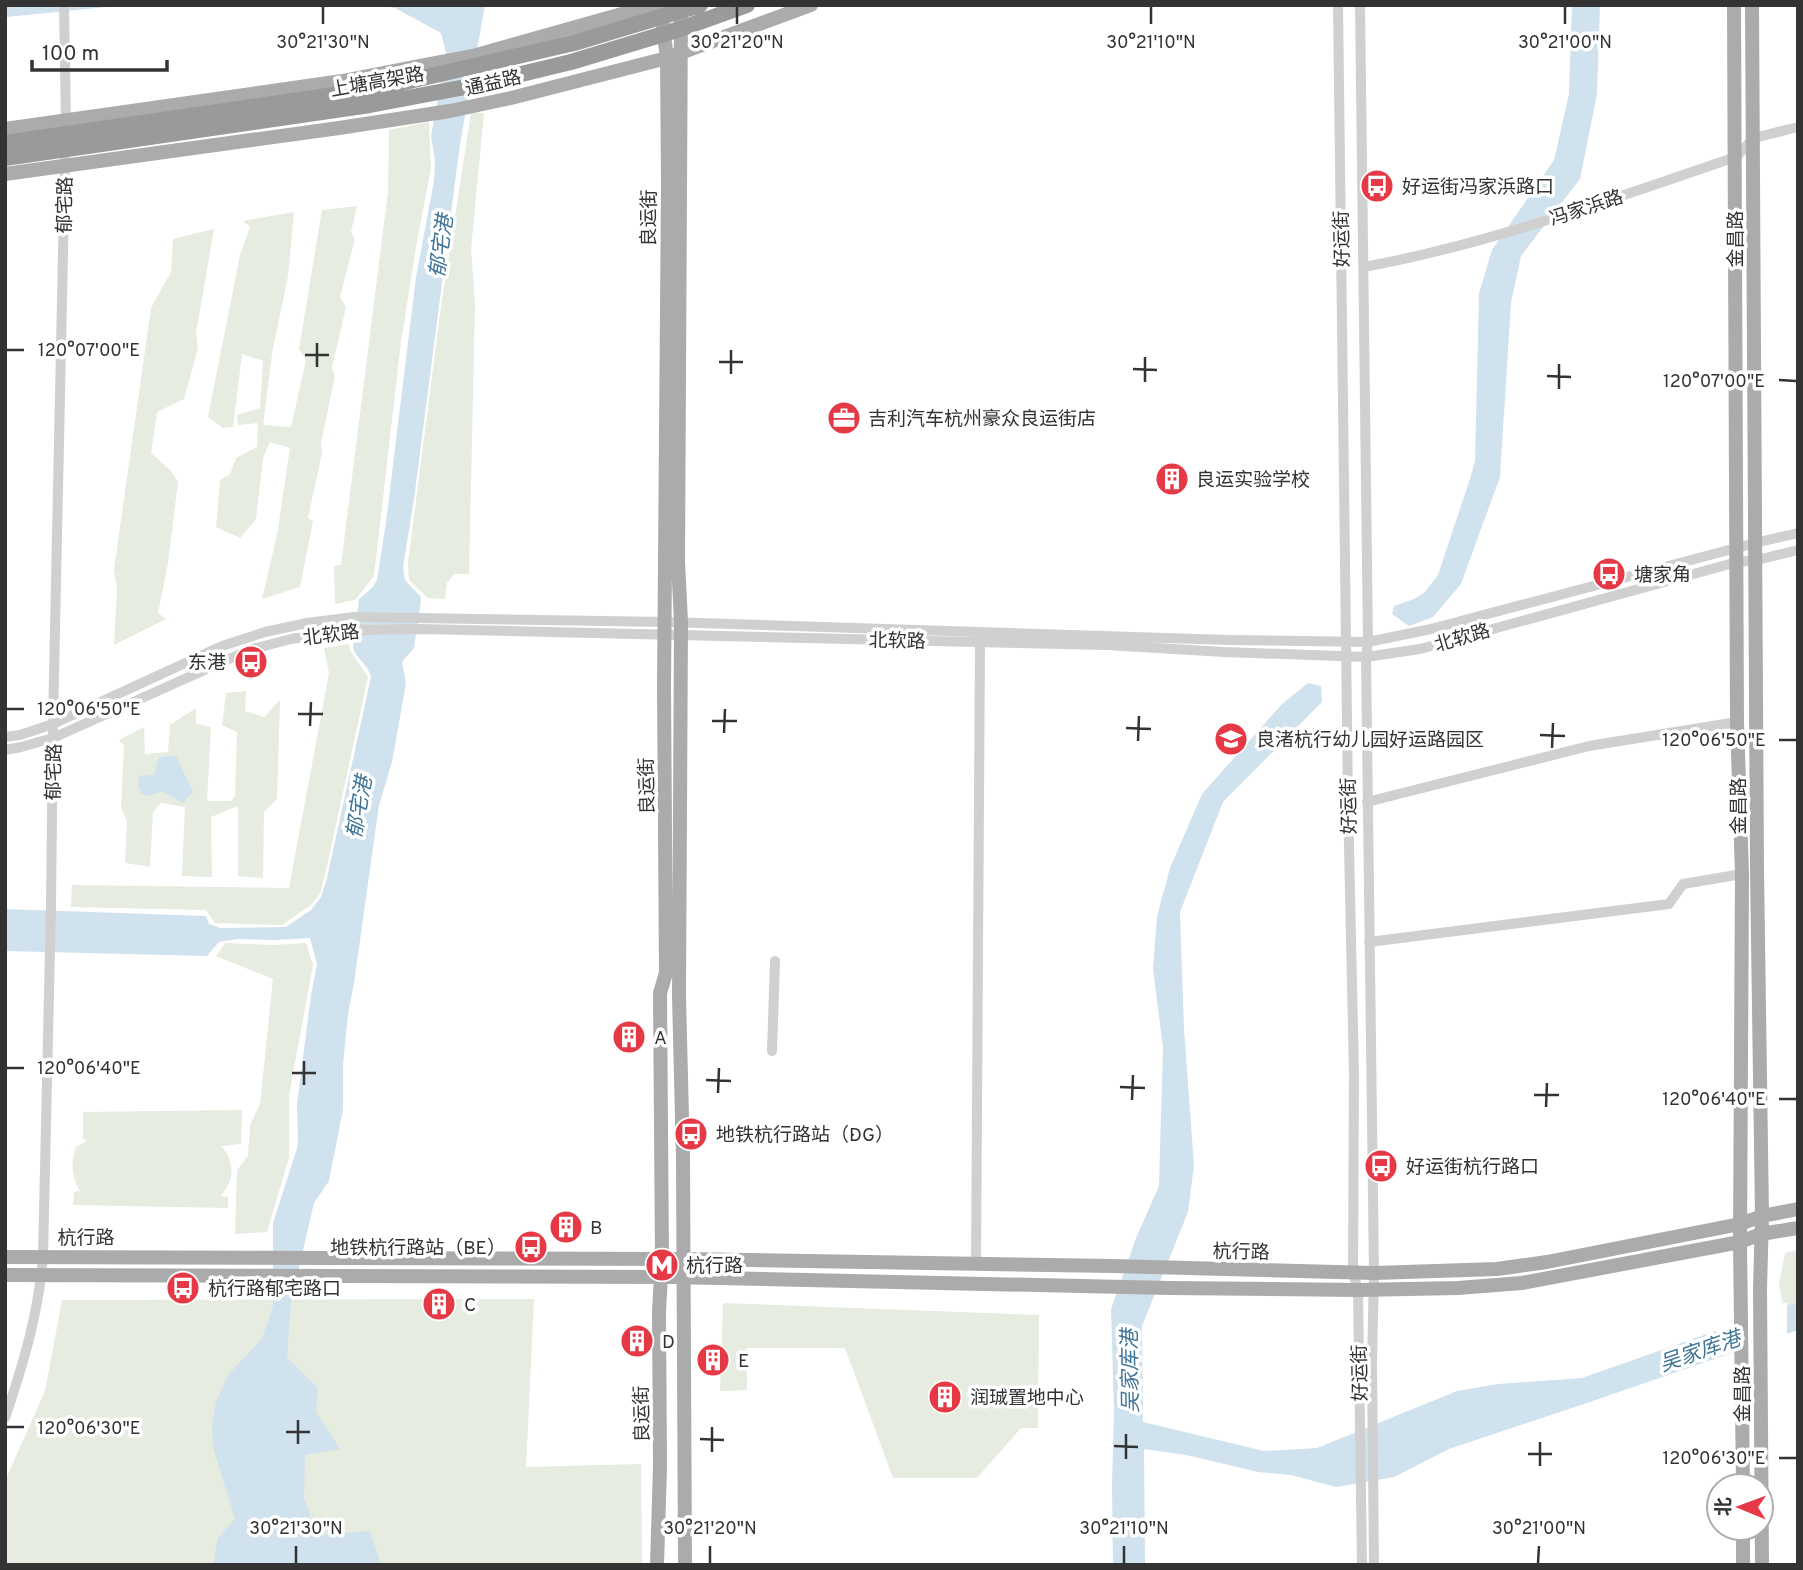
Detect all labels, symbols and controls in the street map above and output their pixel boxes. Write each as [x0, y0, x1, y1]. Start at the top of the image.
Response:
scale bar [32, 28, 166, 72]
text: 30°21'30"N [276, 32, 370, 55]
text: 30°21'20"N [690, 32, 784, 55]
text: 30°21'10"N [1106, 32, 1196, 55]
text: 30°21'00"N [1518, 32, 1612, 55]
text: 100 m [42, 41, 99, 68]
street label: 上塘高架路 [328, 63, 426, 103]
street label: 通益路 [463, 66, 524, 102]
bus stop icon: 好运街冯家浜路口 [1358, 167, 1396, 205]
street label: 郁宅路 [54, 176, 78, 234]
place label: 好运街冯家浜路口 [1402, 176, 1554, 200]
street label: 冯家浜路 [1547, 186, 1626, 232]
street label: 良运街 [638, 189, 662, 247]
water label: 郁宅港 [425, 210, 461, 279]
street label: 好运街 [1331, 210, 1355, 268]
street label: 金昌路 [1725, 210, 1749, 268]
text: 120°07'00"E [38, 340, 140, 363]
text: 120°07'00"E [1663, 371, 1765, 394]
office icon: 吉利汽车杭州豪众良运街店 [825, 399, 863, 437]
place label: 吉利汽车杭州豪众良运街店 [868, 408, 1096, 432]
building icon: 良运实验学校 [1153, 460, 1191, 498]
place label: 良运实验学校 [1196, 469, 1310, 493]
bus stop icon: 塘家角 [1590, 555, 1628, 593]
place label: 塘家角 [1634, 564, 1691, 588]
street label: 北软路 [1432, 620, 1493, 658]
street label: 北软路 [301, 621, 361, 651]
street label: 北软路 [868, 630, 926, 654]
bus stop icon: 东港 [232, 643, 270, 681]
place label: 东港 [188, 652, 226, 676]
text: 120°06'50"E [37, 699, 141, 722]
school or university icon: 良渚杭行幼儿园好运路园区 [1212, 720, 1250, 758]
place label: 良渚杭行幼儿园好运路园区 [1256, 729, 1484, 753]
text: 120°06'50"E [1662, 730, 1766, 753]
street label: 郁宅路 [43, 743, 67, 801]
street label: 良运街 [636, 757, 660, 815]
water label: 郁宅港 [342, 771, 380, 841]
street label: 好运街 [1338, 777, 1362, 835]
street label: 金昌路 [1728, 777, 1752, 835]
building icon: A [610, 1018, 648, 1056]
place label: A [654, 1027, 667, 1051]
text: 120°06'40"E [37, 1058, 141, 1081]
text: 120°06'40"E [1662, 1089, 1766, 1112]
bus stop icon: 地铁杭行路站（D·G） [672, 1115, 710, 1153]
place label: 地铁杭行路站（D·G） [716, 1124, 894, 1148]
bus stop icon: 好运街杭行路口 [1362, 1147, 1400, 1185]
place label: 好运街杭行路口 [1406, 1156, 1539, 1180]
building icon: B [547, 1208, 585, 1246]
place label: B [590, 1217, 602, 1241]
street label: 杭行路 [57, 1227, 115, 1251]
bus stop icon: 地铁杭行路站（B·E） [512, 1228, 550, 1266]
place label: 地铁杭行路站（B·E） [330, 1237, 506, 1261]
street label: 杭行路 [1212, 1241, 1270, 1265]
metro station icon: 杭行路 [643, 1246, 681, 1284]
place label: 杭行路 [686, 1255, 743, 1279]
bus stop icon: 杭行路郁宅路口 [164, 1269, 202, 1307]
place label: 杭行路郁宅路口 [208, 1278, 341, 1302]
building icon: C [420, 1285, 458, 1323]
place label: C [464, 1294, 476, 1318]
building icon: D [618, 1322, 656, 1360]
water label: 吴家库港 [1656, 1325, 1747, 1379]
water label: 吴家库港 [1117, 1326, 1146, 1413]
place label: D [662, 1331, 675, 1355]
building icon: E [694, 1341, 732, 1379]
street label: 好运街 [1349, 1344, 1373, 1402]
place label: E [738, 1350, 749, 1374]
street label: 金昌路 [1732, 1365, 1756, 1423]
building icon: 润珹置地中心 [926, 1378, 964, 1416]
street label: 良运街 [631, 1385, 655, 1443]
place label: 润珹置地中心 [970, 1387, 1084, 1411]
text: 120°06'30"E [37, 1418, 141, 1441]
text: 120°06'30"E [1662, 1448, 1766, 1471]
north arrow [1705, 1472, 1775, 1542]
text: 北 [1713, 1497, 1737, 1516]
text: 30°21'30"N [249, 1518, 343, 1541]
text: 30°21'20"N [663, 1518, 757, 1541]
text: 30°21'10"N [1079, 1518, 1169, 1541]
text: 30°21'00"N [1492, 1518, 1586, 1541]

